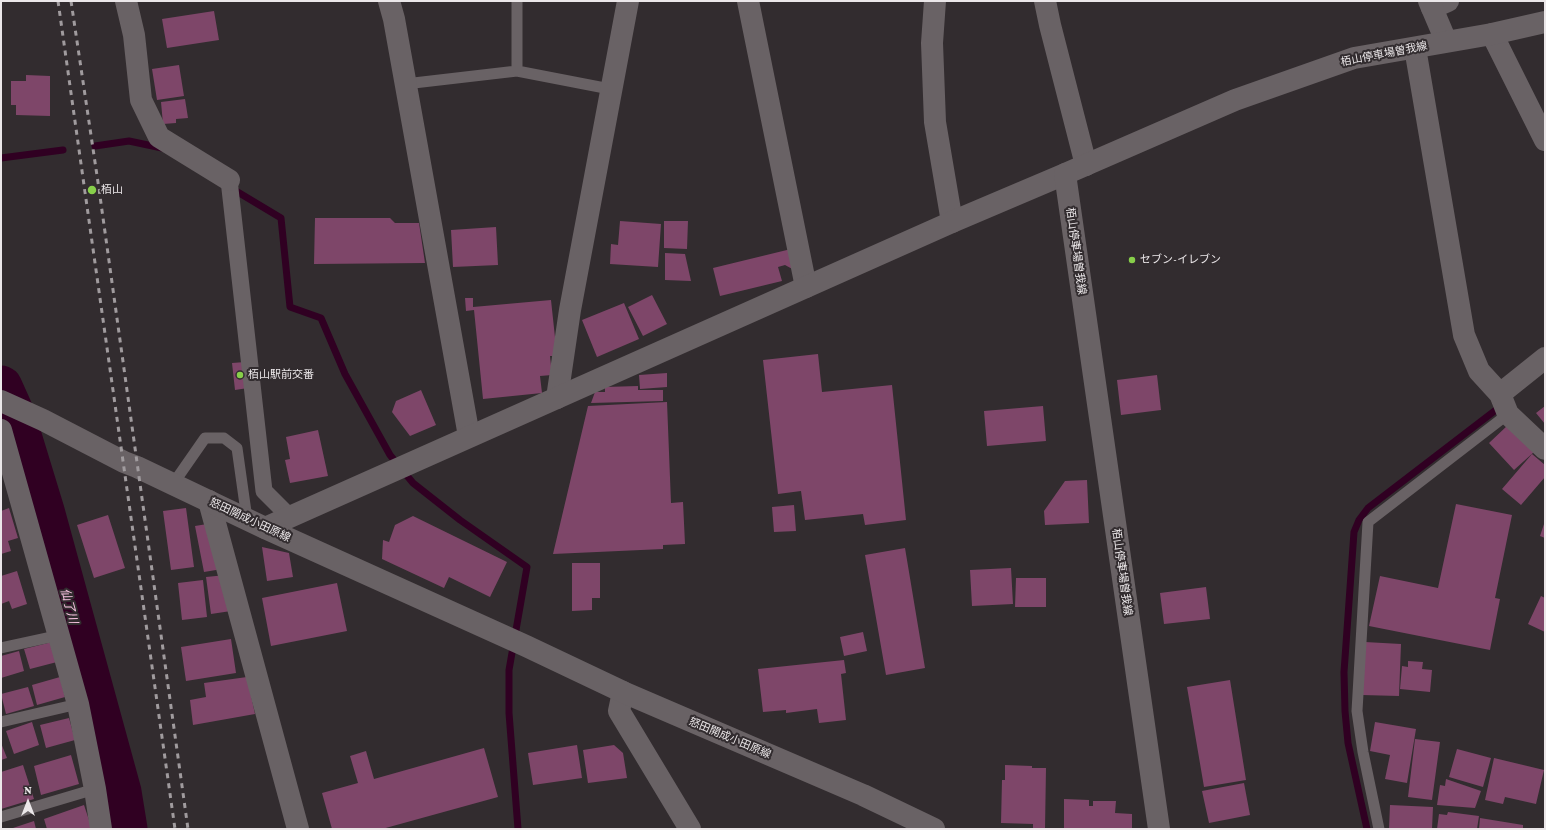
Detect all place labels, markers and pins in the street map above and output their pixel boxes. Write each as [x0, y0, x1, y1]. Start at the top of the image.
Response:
place label: 栢山 [101, 183, 123, 197]
marker: 栢山 [86, 184, 98, 196]
place label: セブン-イレブン [1140, 253, 1221, 267]
marker: セブン-イレブン [1127, 255, 1137, 265]
place label: 栢山駅前交番 [248, 368, 314, 382]
marker: 栢山駅前交番 [235, 370, 245, 380]

